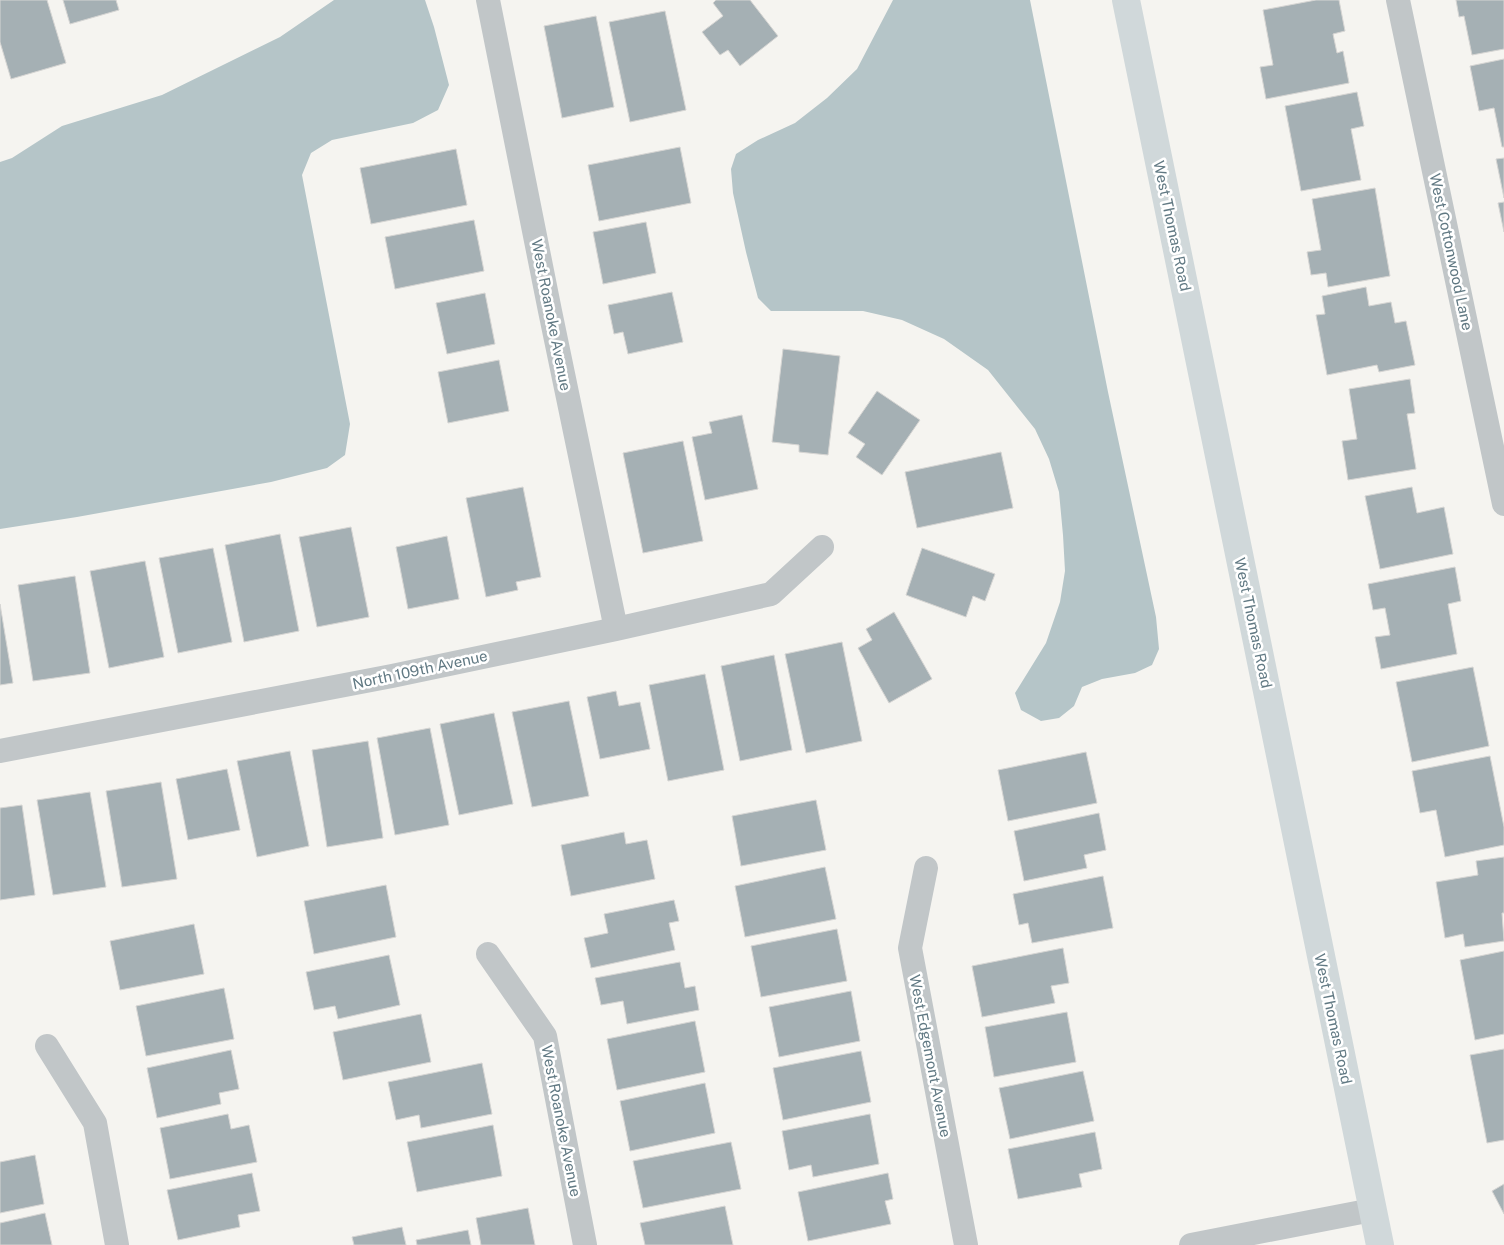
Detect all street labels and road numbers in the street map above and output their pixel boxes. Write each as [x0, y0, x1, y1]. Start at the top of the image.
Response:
street label: West Thomas Road [1150, 159, 1195, 293]
street label: West Cottonwood Lane [1427, 172, 1476, 332]
street label: West Roanoke Avenue [528, 238, 575, 392]
street label: West Thomas Road [1231, 556, 1276, 690]
street label: North 109th Avenue [351, 647, 489, 692]
street label: West Thomas Road [1311, 952, 1356, 1086]
street label: West Edgemont Avenue [906, 973, 955, 1139]
street label: West Roanoke Avenue [538, 1044, 585, 1198]

